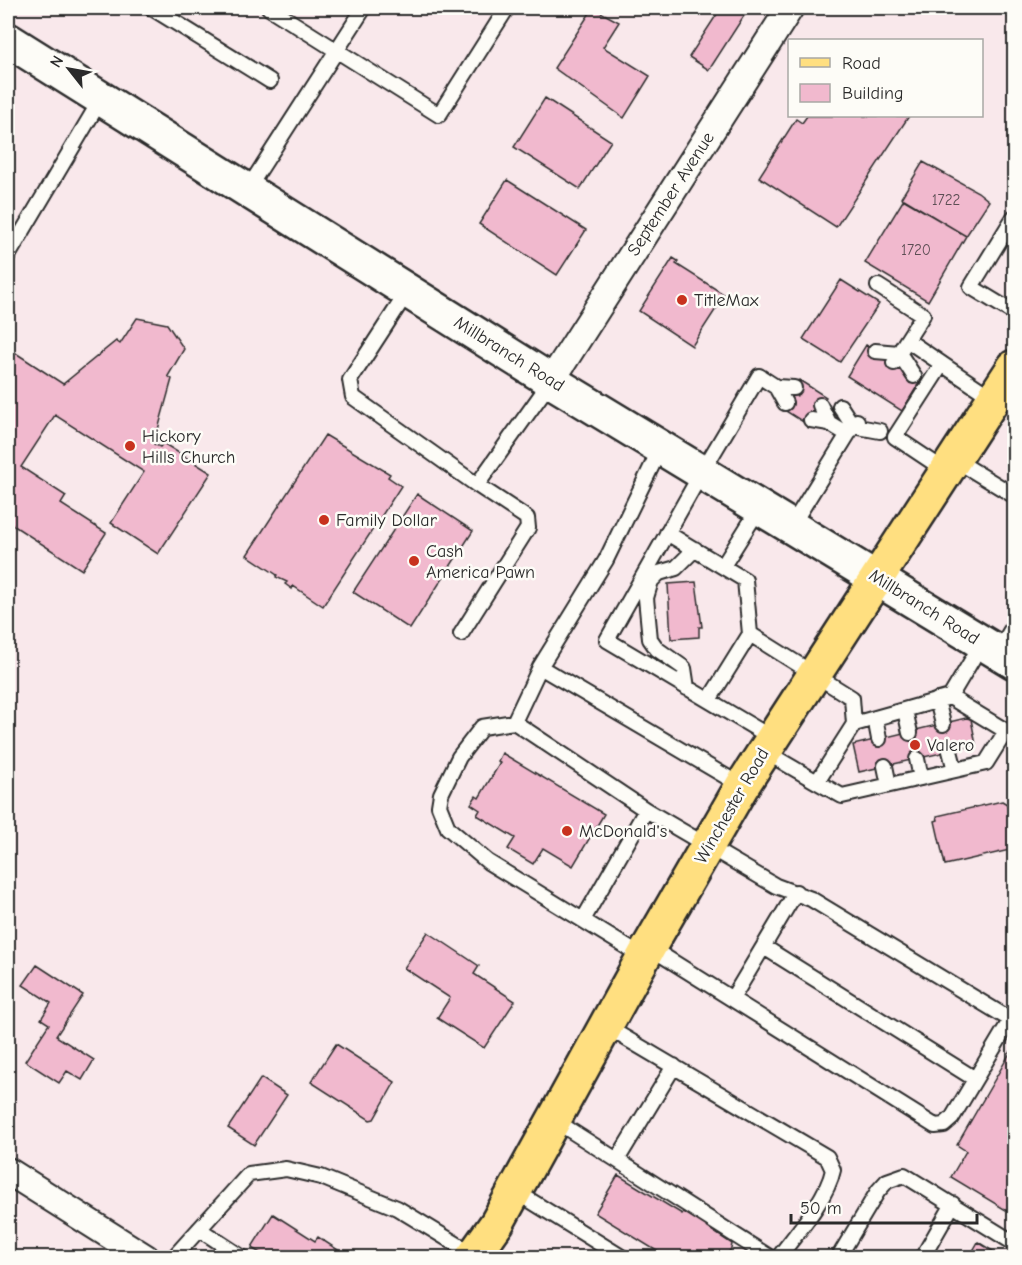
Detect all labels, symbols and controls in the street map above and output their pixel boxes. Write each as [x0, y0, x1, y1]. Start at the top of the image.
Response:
north arrow [39, 39, 99, 99]
legend [788, 39, 983, 117]
text: N [47, 53, 67, 71]
text: Road [842, 53, 881, 74]
text: Building [842, 83, 904, 104]
street label: September Avenue [623, 128, 719, 260]
house number: 1722 [932, 191, 960, 209]
house number: 1720 [901, 241, 931, 259]
place label: TitleMax [694, 290, 759, 311]
marker: TitleMax [675, 293, 689, 307]
street label: Millbranch Road [450, 312, 568, 396]
place label: Hickory Hills Church [142, 426, 235, 468]
marker: Hickory Hills Church [123, 439, 137, 453]
place label: Family Dollar [336, 510, 438, 531]
marker: Family Dollar [317, 513, 331, 527]
place label: Cash America Pawn [426, 541, 535, 583]
marker: Cash America Pawn [407, 554, 421, 568]
street label: Millbranch Road [865, 565, 983, 649]
place label: Valero [927, 735, 974, 756]
marker: Valero [908, 738, 922, 752]
street label: Winchester Road [690, 744, 774, 868]
place label: McDonald's [579, 821, 667, 842]
marker: McDonald's [560, 824, 574, 838]
scale bar [791, 1187, 977, 1225]
text: 50 m [800, 1198, 842, 1219]

